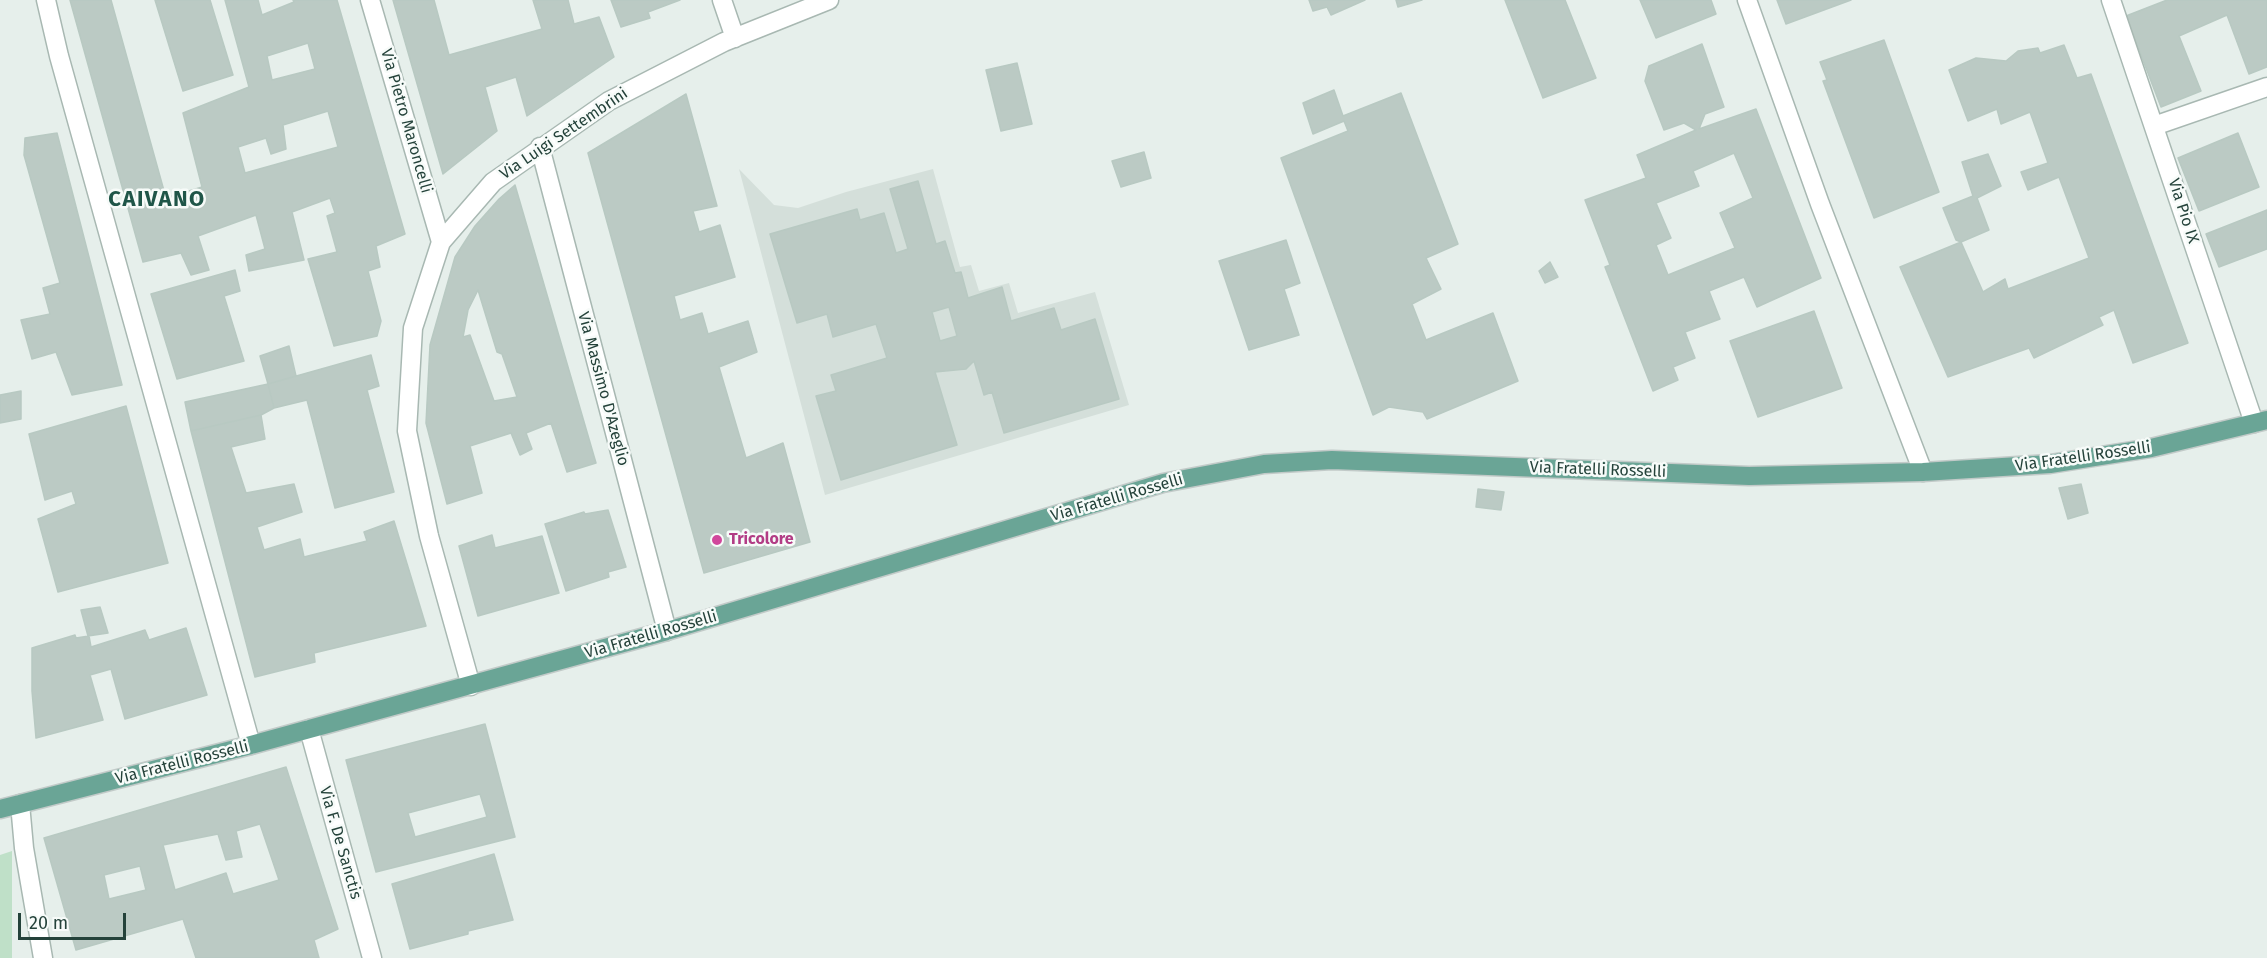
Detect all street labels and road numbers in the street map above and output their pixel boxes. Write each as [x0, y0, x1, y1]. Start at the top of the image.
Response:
street label: Via Pietro Maroncelli [376, 47, 436, 195]
street label: Via Luigi Settembrini [496, 84, 632, 184]
street label: Via Pio IX [2164, 176, 2202, 246]
street label: Via Massimo D'Azeglio [573, 310, 633, 468]
street label: Via Fratelli Rosselli [2014, 438, 2152, 476]
street label: Via Fratelli Rosselli [1529, 458, 1667, 482]
street label: Via Fratelli Rosselli [1049, 470, 1185, 526]
street label: Via Fratelli Rosselli [583, 607, 719, 663]
street label: Via Fratelli Rosselli [113, 737, 251, 789]
street label: Via F. De Sanctis [315, 784, 365, 902]

